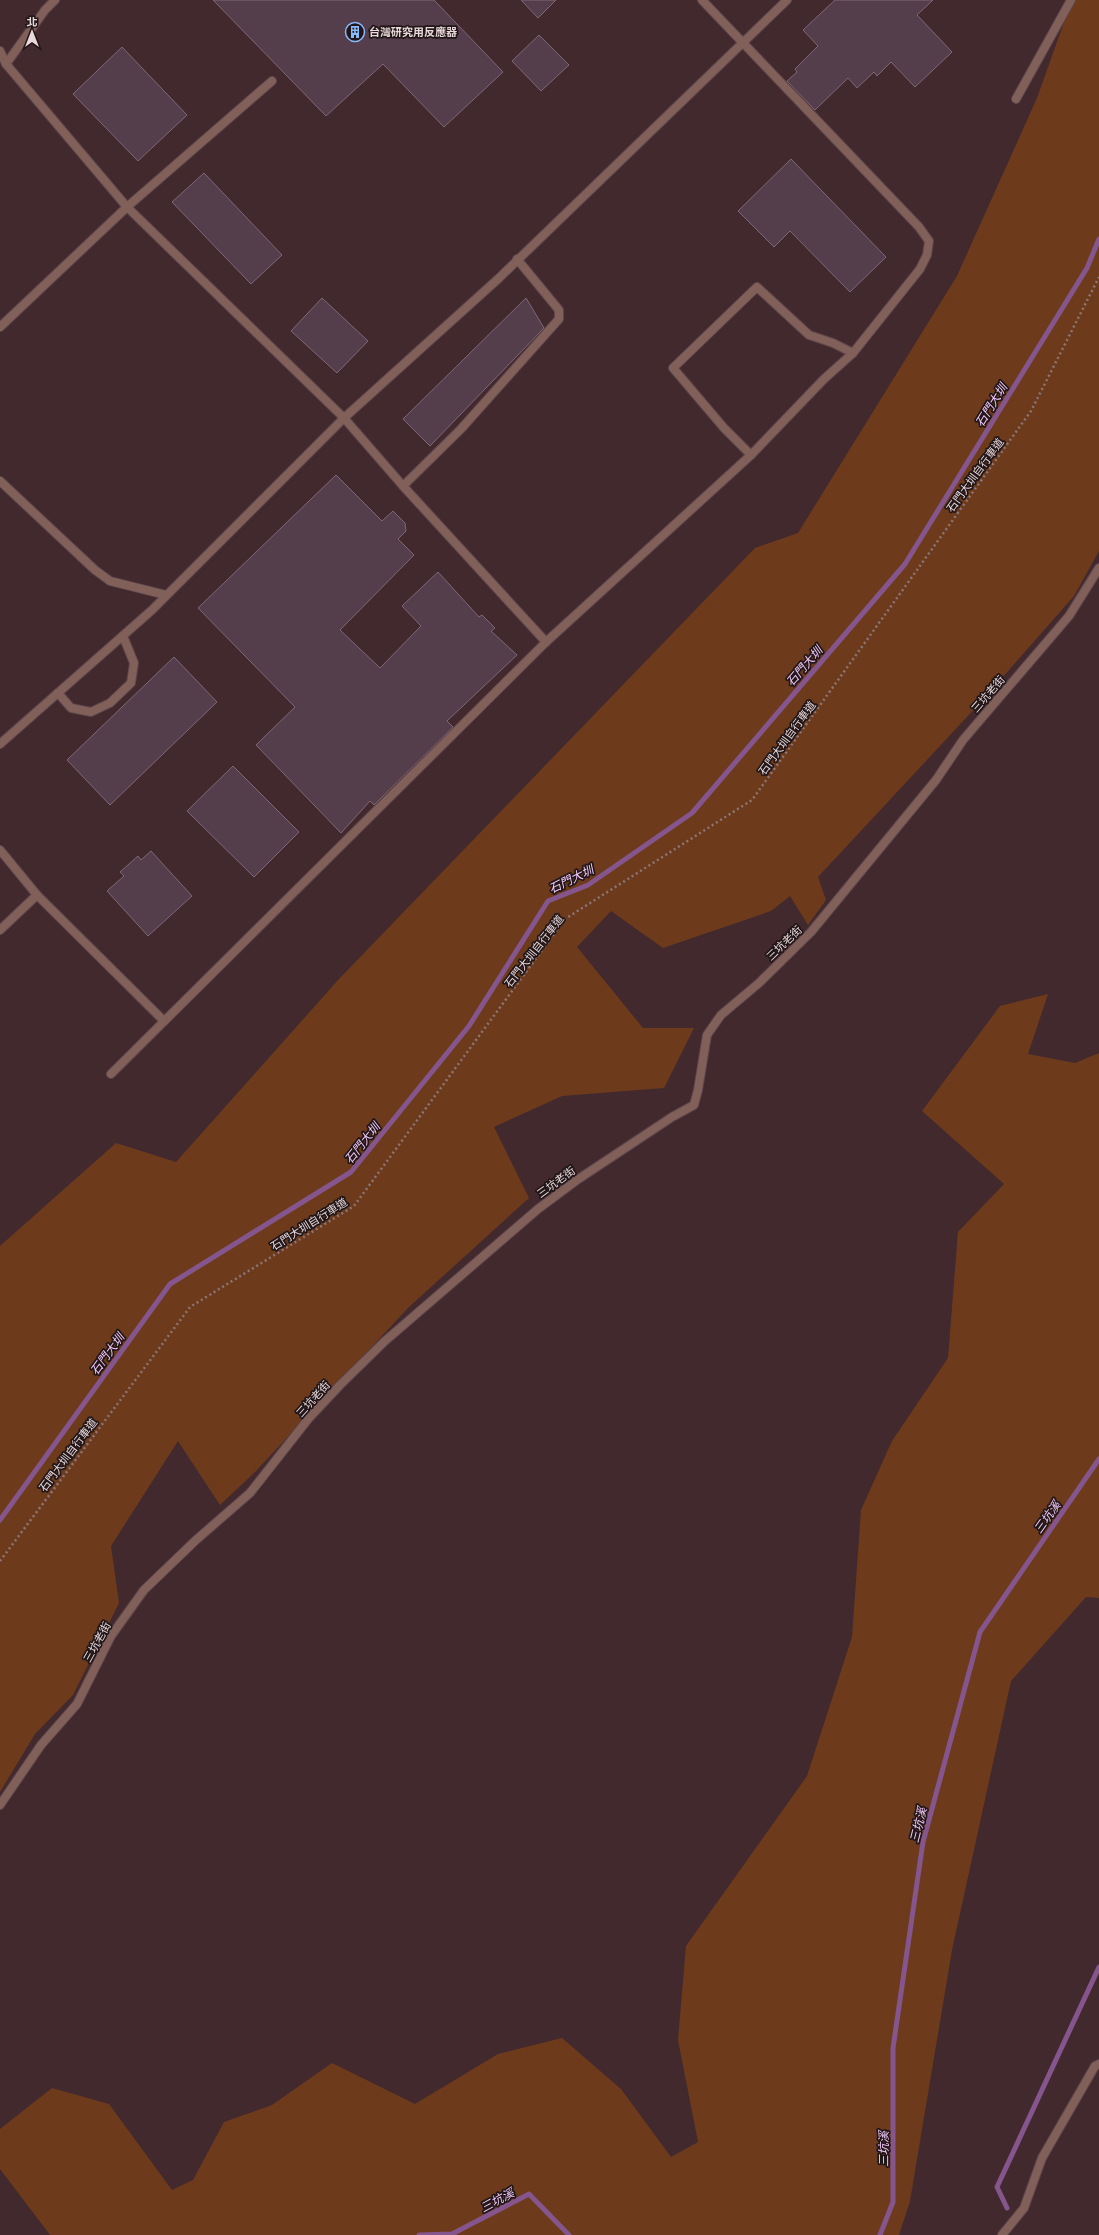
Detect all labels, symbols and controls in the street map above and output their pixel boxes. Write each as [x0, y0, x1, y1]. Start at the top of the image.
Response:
north arrow [12, 12, 52, 52]
text: 北 [27, 15, 38, 29]
building icon: 台灣研究用反應器 [344, 21, 366, 43]
place label: 台灣研究用反應器 [369, 25, 457, 39]
water label: 石門大圳 [972, 379, 1011, 429]
street label: 石門大圳自行車道 [943, 435, 1007, 515]
water label: 石門大圳 [783, 641, 827, 689]
street label: 三坑老街 [968, 673, 1008, 715]
street label: 石門大圳自行車道 [755, 698, 819, 778]
water label: 石門大圳 [546, 861, 598, 896]
street label: 石門大圳自行車道 [501, 912, 567, 990]
street label: 三坑老街 [763, 923, 805, 963]
water label: 石門大圳 [341, 1118, 384, 1166]
street label: 三坑老街 [534, 1163, 578, 1201]
street label: 石門大圳自行車道 [268, 1195, 350, 1253]
water label: 石門大圳 [87, 1329, 128, 1378]
street label: 三坑老街 [293, 1378, 333, 1420]
street label: 石門大圳自行車道 [36, 1416, 100, 1494]
water label: 三坑溪 [1031, 1496, 1065, 1536]
street label: 三坑老街 [80, 1619, 114, 1665]
water label: 三坑溪 [906, 1804, 930, 1844]
water label: 三坑溪 [876, 2129, 891, 2167]
water label: 三坑溪 [478, 2184, 518, 2215]

